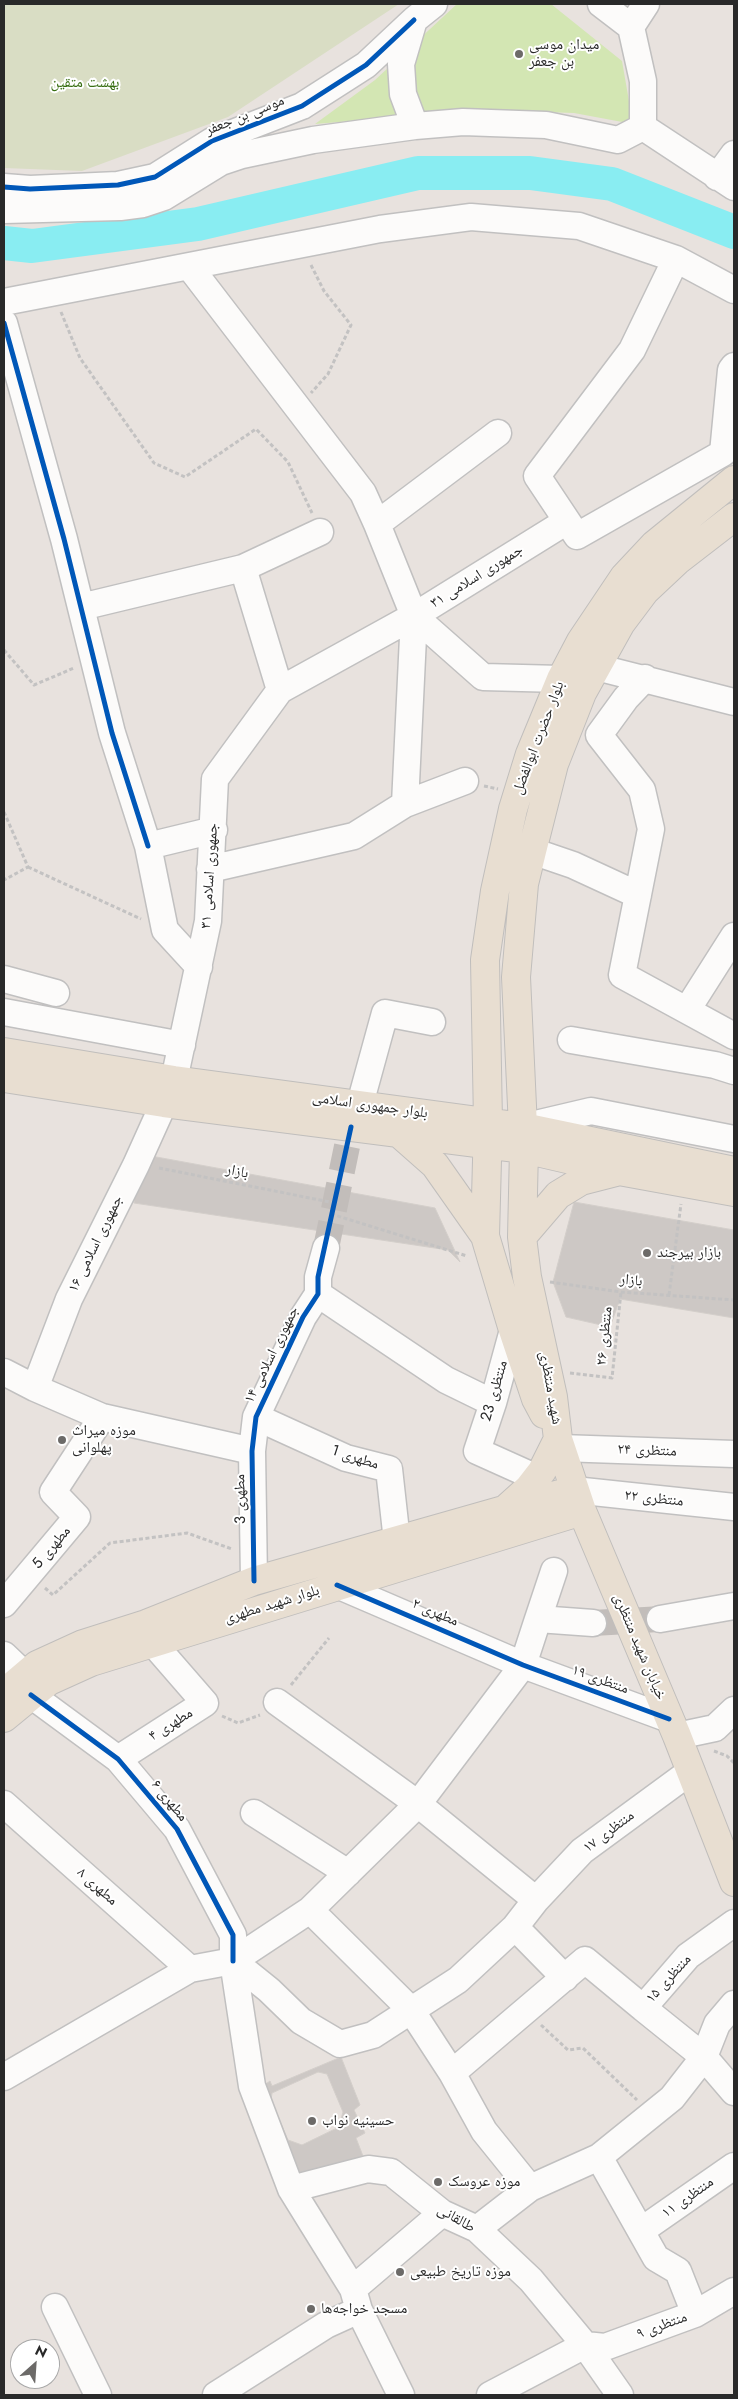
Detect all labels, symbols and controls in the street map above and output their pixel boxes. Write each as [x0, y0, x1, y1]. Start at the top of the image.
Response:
place label: میدان موسی بن جعفر [529, 36, 599, 71]
marker: میدان موسی بن جعفر [513, 48, 525, 60]
park label: بهشت متقین [51, 74, 119, 92]
street label: موسی بن جعفر [203, 92, 287, 140]
street label: جمهوری اسلامی ۳۱ [427, 541, 527, 613]
street label: بلوار حضرت ابوالفضل [509, 679, 569, 797]
street label: جمهوری اسلامی ۳۱ [197, 823, 223, 929]
street label: بلوار جمهوری اسلامی [311, 1089, 429, 1123]
street label: بازار [224, 1161, 250, 1183]
street label: جمهوری اسلامی ۱۶ [65, 1193, 127, 1295]
place label: بازار بیرجند [657, 1244, 721, 1262]
marker: بازار بیرجند [641, 1247, 653, 1259]
street label: بازار [619, 1271, 643, 1291]
street label: جمهوری اسلامی ۱۴ [241, 1304, 303, 1406]
street label: منتظری ۲۶ [593, 1306, 617, 1366]
street label: شهید منتظری [535, 1350, 565, 1426]
street label: منتظری 23 [478, 1358, 512, 1424]
place label: موزه میراث پهلوانی [72, 1422, 136, 1457]
marker: موزه میراث پهلوانی [56, 1434, 68, 1446]
street label: منتظری ۲۴ [617, 1441, 677, 1461]
street label: مطهری 1 [329, 1442, 381, 1474]
street label: مطهری 3 [232, 1474, 250, 1524]
street label: منتظری ۲۲ [624, 1487, 684, 1511]
street label: مطهری 5 [29, 1523, 75, 1573]
street label: بلوار شهید مطهری [222, 1582, 322, 1628]
street label: خیابان شهید منتظری [608, 1591, 670, 1703]
street label: مطهری ۲ [409, 1595, 461, 1631]
street label: منتظری ۱۹ [569, 1661, 631, 1699]
street label: مطهری ۴ [146, 1705, 196, 1745]
street label: مطهری ۶ [147, 1776, 191, 1826]
street label: منتظری ۱۷ [580, 1807, 638, 1857]
street label: مطهری ۸ [73, 1864, 121, 1910]
street label: منتظری ۱۵ [642, 1951, 696, 2007]
place label: حسینیه نواب [322, 2112, 394, 2130]
marker: حسینیه نواب [306, 2115, 318, 2127]
place label: موزه عروسک [448, 2173, 520, 2191]
street label: منتظری ۱۱ [659, 2174, 717, 2222]
marker: موزه عروسک [432, 2176, 444, 2188]
street label: طالقانی [434, 2201, 478, 2237]
place label: موزه تاریخ طبیعی [410, 2263, 511, 2281]
marker: موزه تاریخ طبیعی [394, 2266, 406, 2278]
place label: مسجد خواجه‌ها [321, 2300, 407, 2318]
marker: مسجد خواجه‌ها [305, 2303, 317, 2315]
street label: منتظری ۹ [634, 2309, 690, 2343]
north arrow [10, 2339, 60, 2389]
text: N [32, 2340, 51, 2363]

